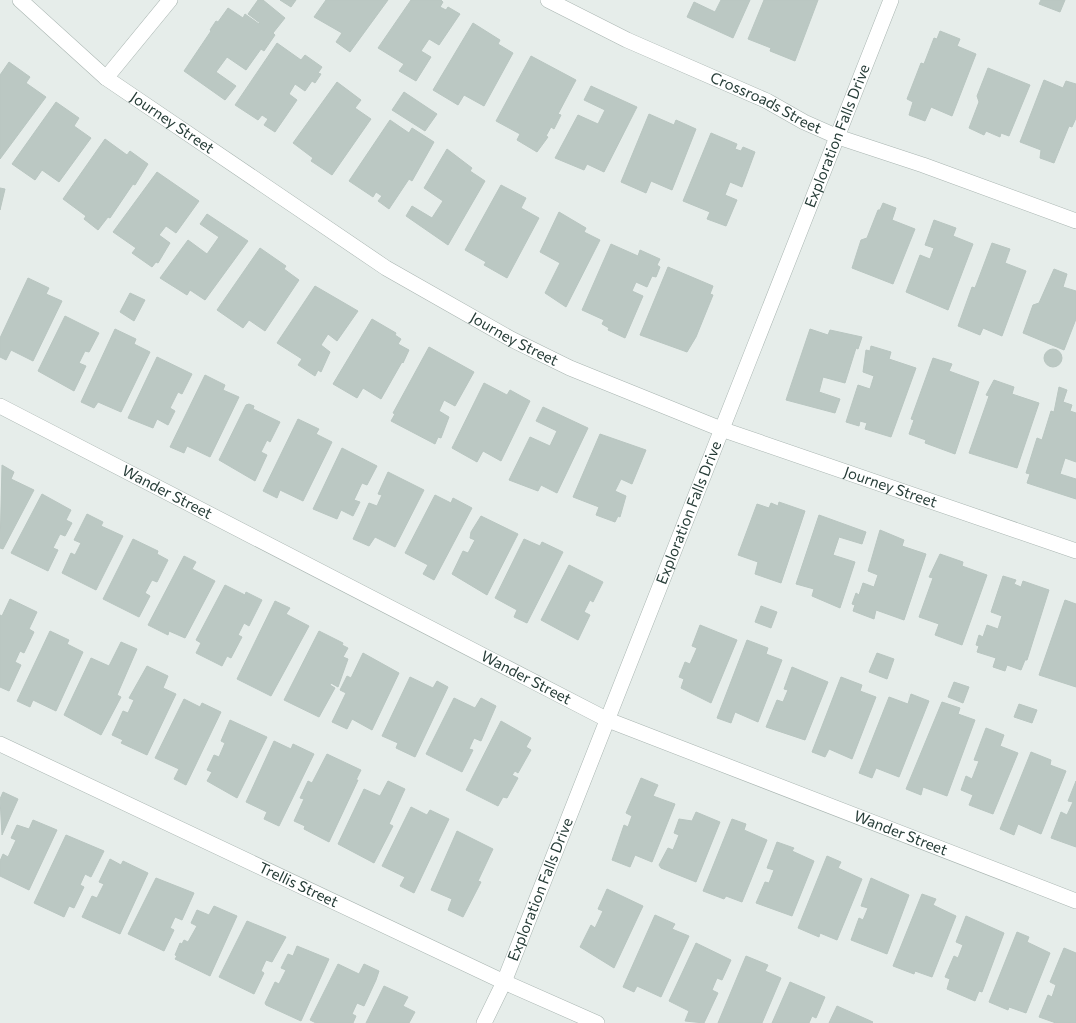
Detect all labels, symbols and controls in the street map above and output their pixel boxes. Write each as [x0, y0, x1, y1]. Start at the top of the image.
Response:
street label: Exploration Falls Drive [800, 61, 873, 210]
street label: Crossroads Street [708, 67, 825, 137]
street label: Journey Street [127, 87, 218, 157]
street label: Journey Street [467, 308, 561, 369]
street label: Exploration Falls Drive [652, 438, 724, 587]
street label: Wander Street [119, 461, 216, 522]
street label: Journey Street [842, 462, 940, 511]
street label: Wander Street [478, 646, 575, 707]
street label: Wander Street [852, 806, 950, 858]
street label: Exploration Falls Drive [503, 815, 576, 963]
street label: Trellis Street [256, 858, 341, 910]

